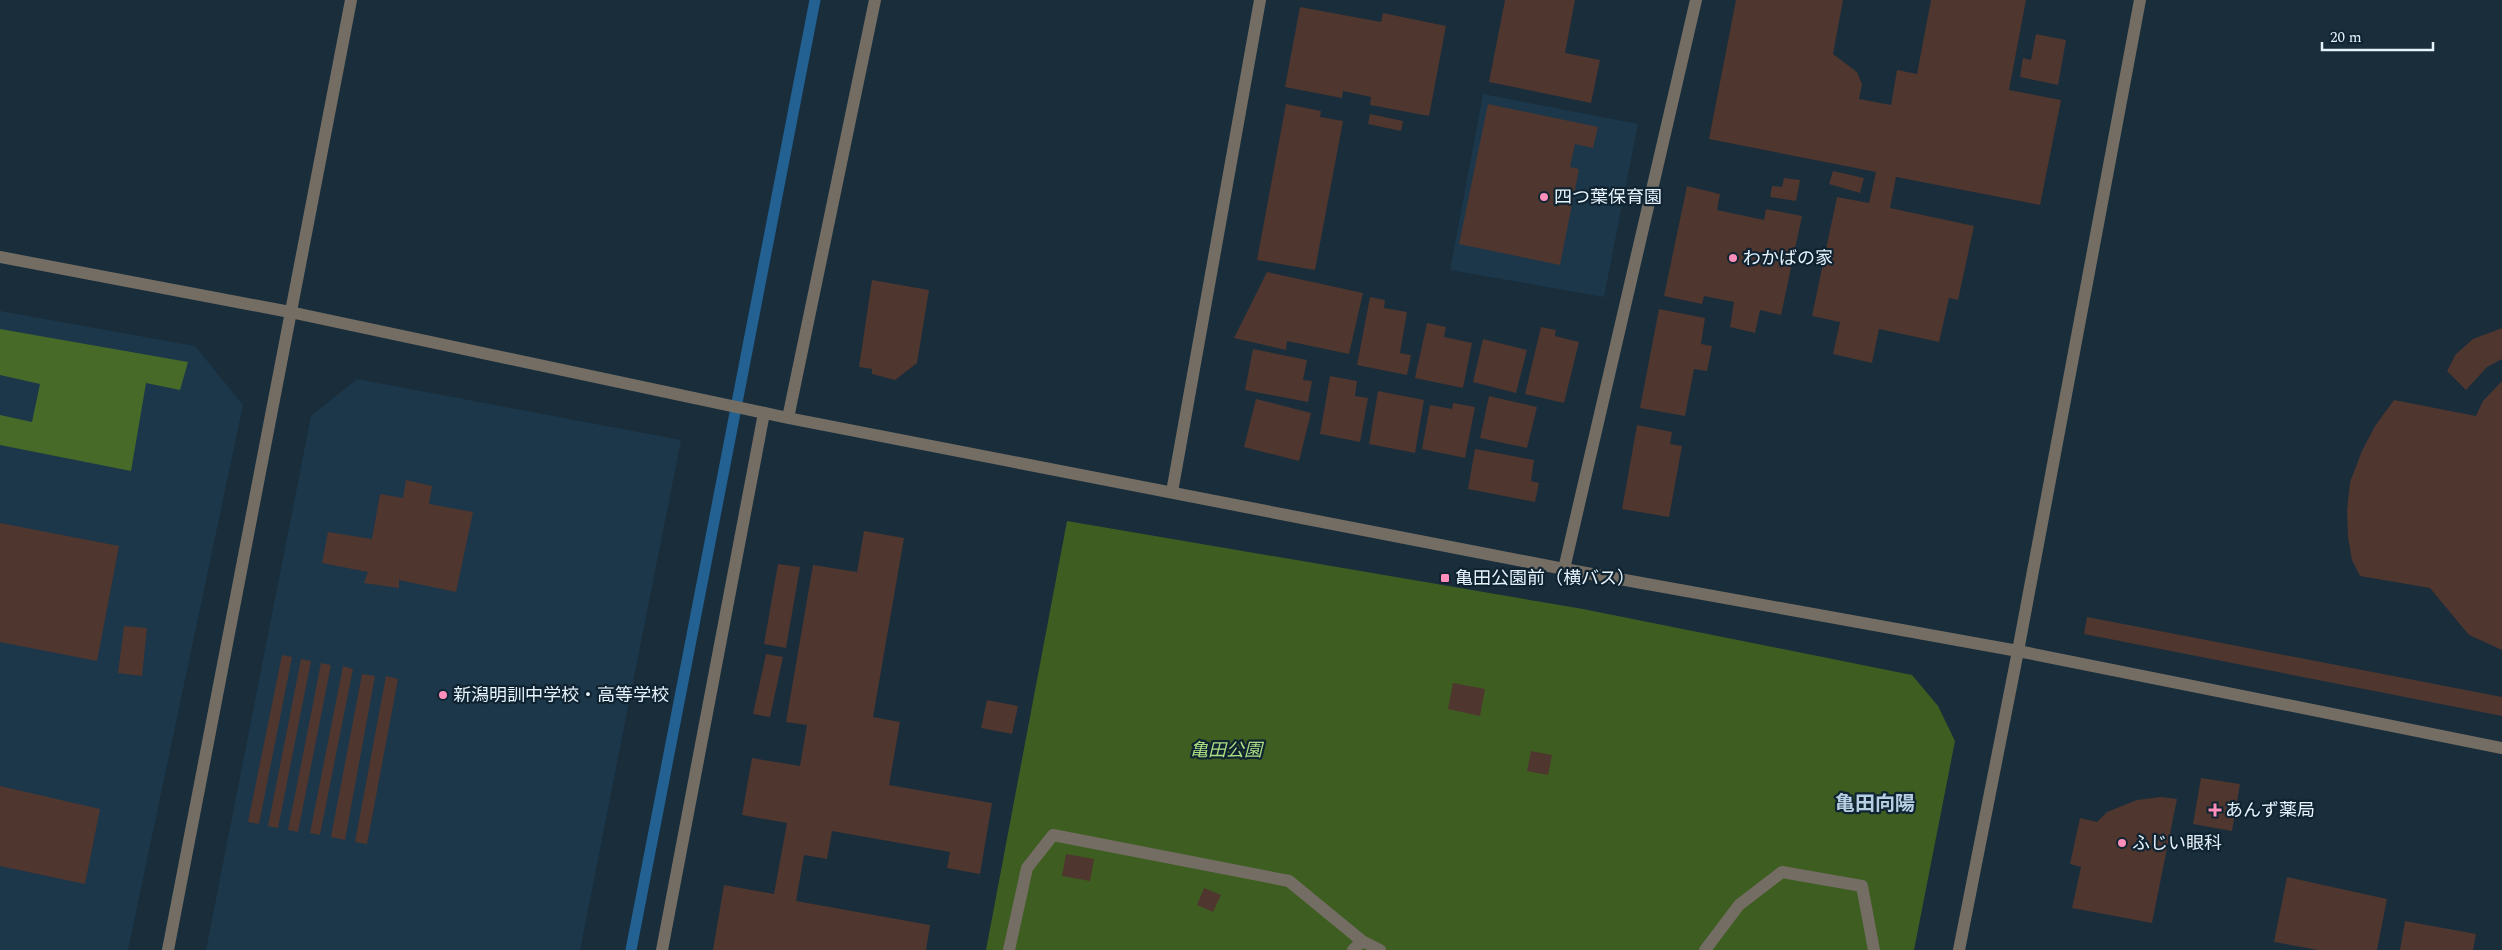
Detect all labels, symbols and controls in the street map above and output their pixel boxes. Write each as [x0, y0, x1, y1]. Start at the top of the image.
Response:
scale bar [2322, 20, 2433, 52]
text: 20 m [2330, 26, 2362, 49]
place label: 四つ葉保育園 [1554, 184, 1662, 211]
marker: 四つ葉保育園 [1538, 191, 1550, 203]
place label: わかばの家 [1743, 245, 1833, 272]
marker: わかばの家 [1727, 252, 1739, 264]
place label: 亀田公園前（横バス） [1455, 565, 1635, 592]
marker: 亀田公園前（横バス） [1439, 572, 1451, 584]
place label: 新潟明訓中学校・高等学校 [453, 682, 669, 709]
marker: 新潟明訓中学校・高等学校 [437, 689, 449, 701]
park label: 亀田公園 [1190, 737, 1265, 764]
district label: 亀田向陽 [1835, 789, 1915, 819]
place label: あんず薬局 [2225, 797, 2315, 824]
marker: あんず薬局 [2209, 804, 2221, 816]
place label: ふじい眼科 [2132, 830, 2222, 857]
marker: ふじい眼科 [2116, 837, 2128, 849]

